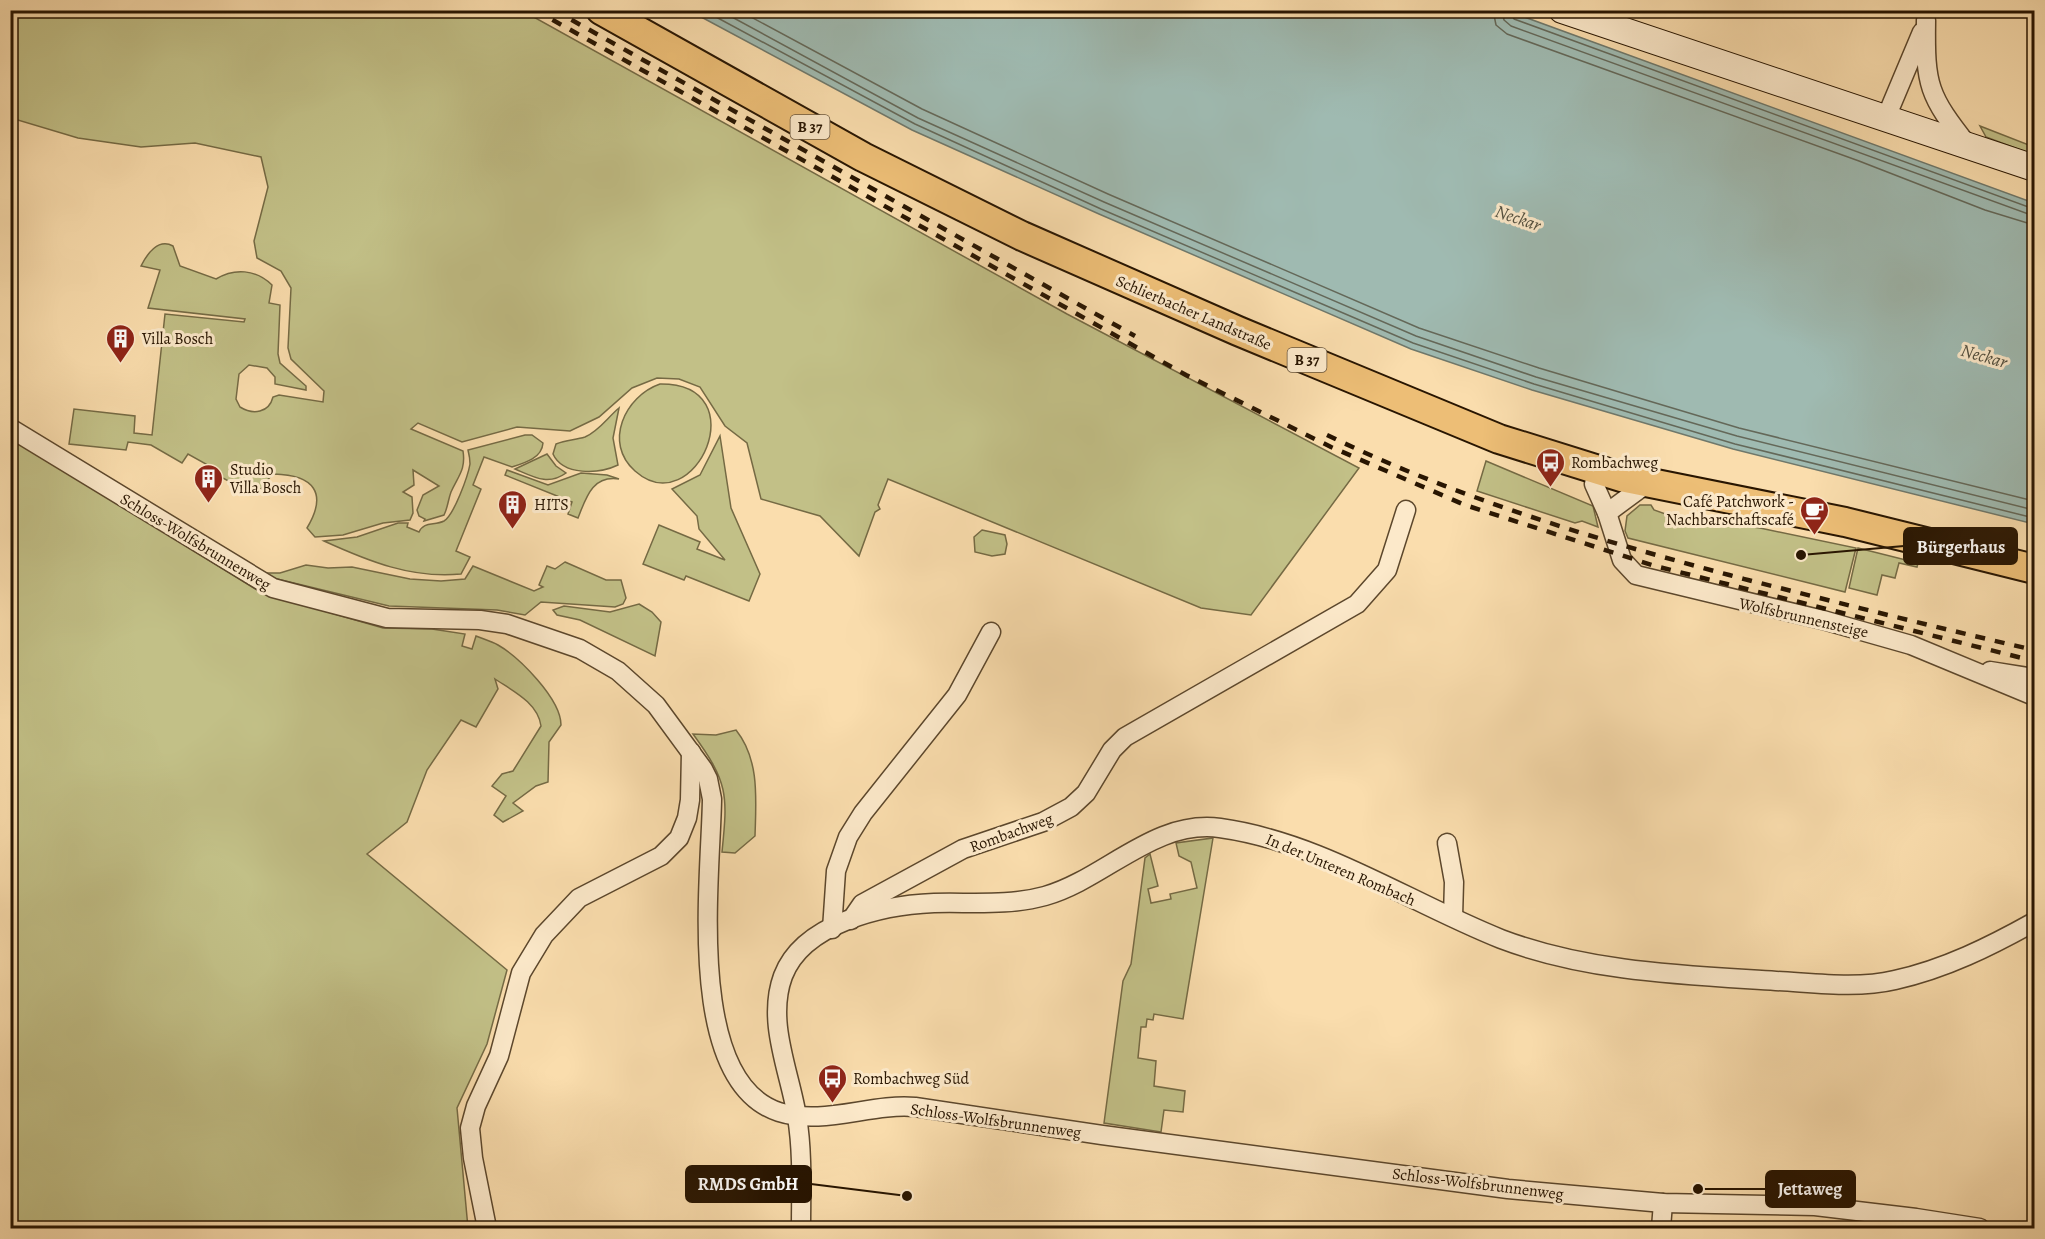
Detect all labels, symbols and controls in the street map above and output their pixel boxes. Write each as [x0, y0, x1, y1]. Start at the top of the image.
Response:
road number: B 37 [790, 115, 830, 139]
water label: Neckar [1492, 199, 1545, 237]
street label: Schlierbacher Landstraße [1112, 270, 1275, 356]
building icon: Villa Bosch [105, 322, 137, 364]
place label: Villa Bosch [141, 328, 214, 350]
water label: Neckar [1958, 338, 2011, 374]
road number: B 37 [1288, 348, 1326, 372]
bus stop icon: Rombachweg [1534, 446, 1566, 488]
place label: Rombachweg [1571, 452, 1658, 474]
place label: Studio Villa Bosch [229, 459, 302, 499]
building icon: Studio Villa Bosch [193, 462, 225, 504]
street label: Schloss-Wolfsbrunnenweg [116, 488, 275, 596]
building icon: HITS [497, 488, 529, 530]
place label: Café Patchwork - Nachbarschaftscafé [1666, 491, 1794, 531]
place label: HITS [534, 494, 569, 516]
cafe icon: Café Patchwork - Nachbarschaftscafé [1799, 494, 1831, 536]
callout: Bürgerhaus [1904, 528, 2017, 564]
text: Bürgerhaus [1917, 535, 2005, 559]
street label: Wolfsbrunnensteige [1736, 592, 1871, 644]
street label: Rombachweg [967, 808, 1056, 858]
street label: In der Unteren Rombach [1262, 828, 1419, 912]
bus stop icon: Rombachweg Süd [816, 1062, 848, 1104]
place label: Rombachweg Süd [853, 1068, 970, 1090]
street label: Schloss-Wolfsbrunnenweg [909, 1098, 1083, 1144]
street label: Schloss-Wolfsbrunnenweg [1391, 1163, 1565, 1205]
callout: RMDS GmbH [686, 1166, 811, 1202]
callout: Jettaweg [1766, 1171, 1855, 1207]
text: RMDS GmbH [698, 1172, 798, 1196]
text: Jettaweg [1778, 1177, 1843, 1201]

